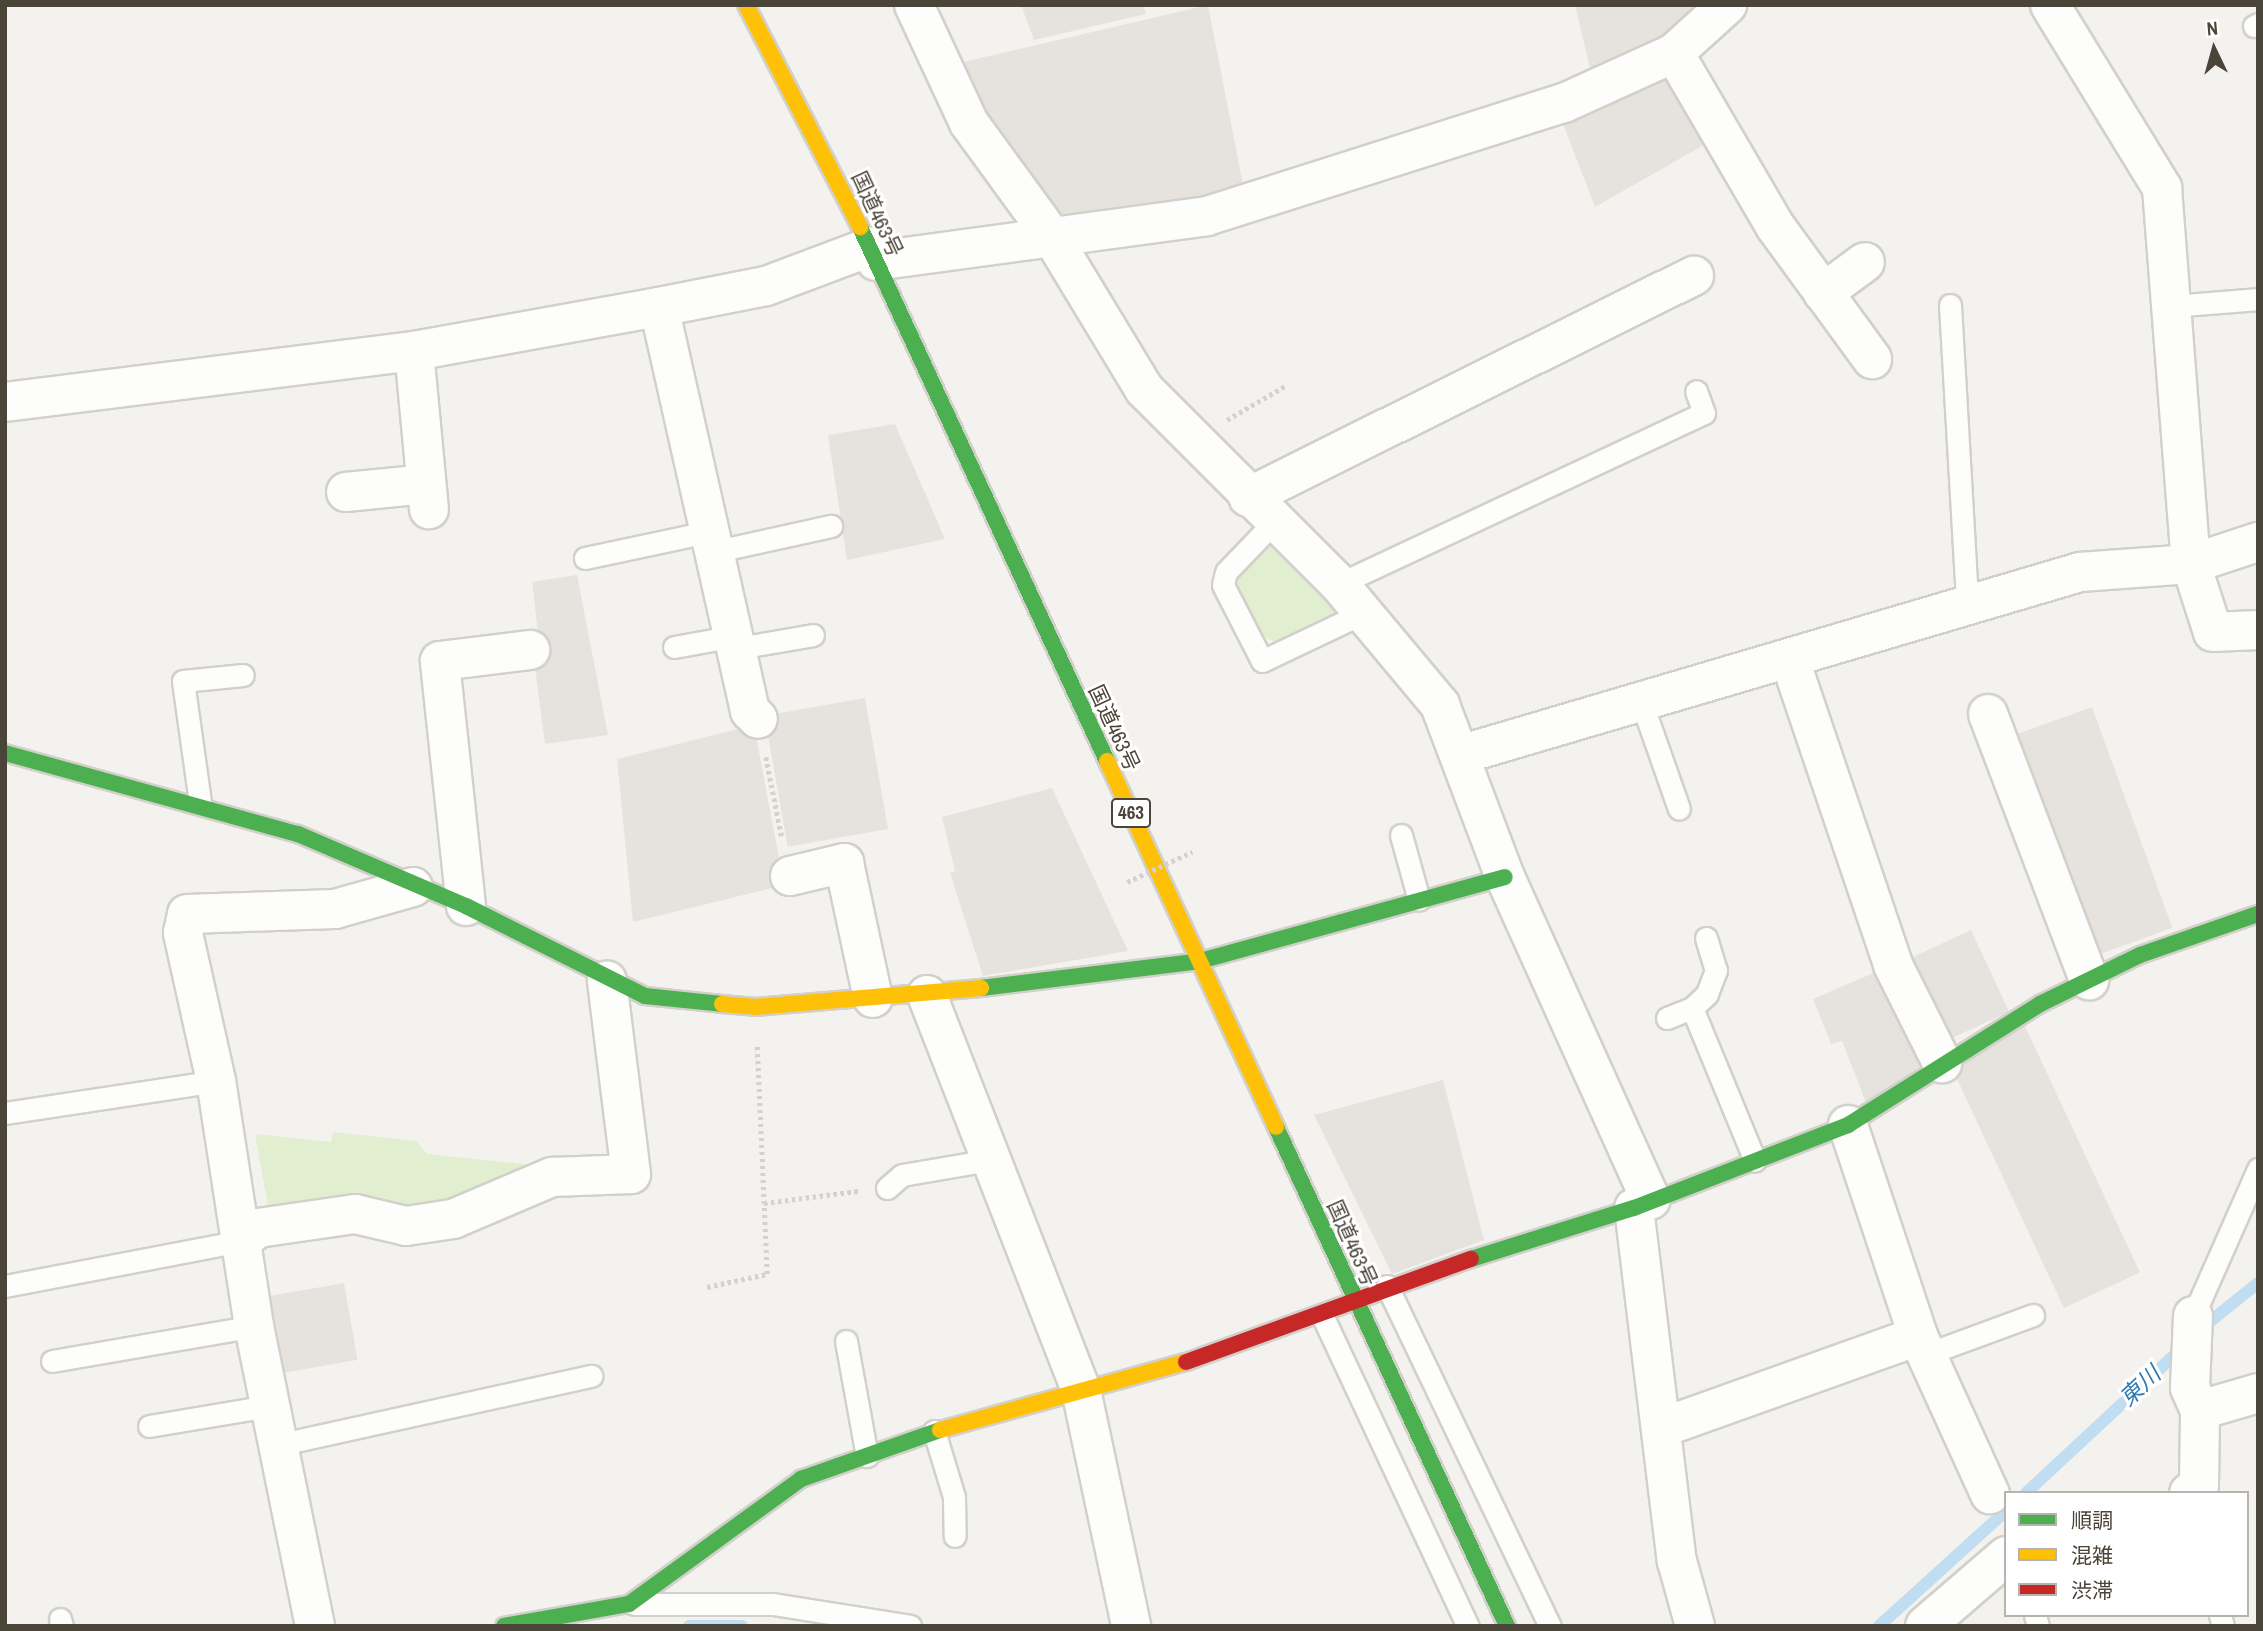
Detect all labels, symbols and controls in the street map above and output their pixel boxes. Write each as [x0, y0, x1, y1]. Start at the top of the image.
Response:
north arrow [2179, 14, 2249, 84]
text: N [2205, 15, 2219, 42]
street label: 国道463号 [846, 167, 908, 261]
street label: 国道463号 [1083, 681, 1145, 775]
road number: 463 [1110, 798, 1152, 828]
street label: 国道463号 [1322, 1196, 1382, 1290]
water label: 東川 [2114, 1360, 2166, 1412]
legend [2004, 1491, 2249, 1617]
text: 順調 [2071, 1506, 2113, 1535]
text: 混雑 [2071, 1541, 2113, 1570]
text: 渋滞 [2071, 1576, 2113, 1605]

